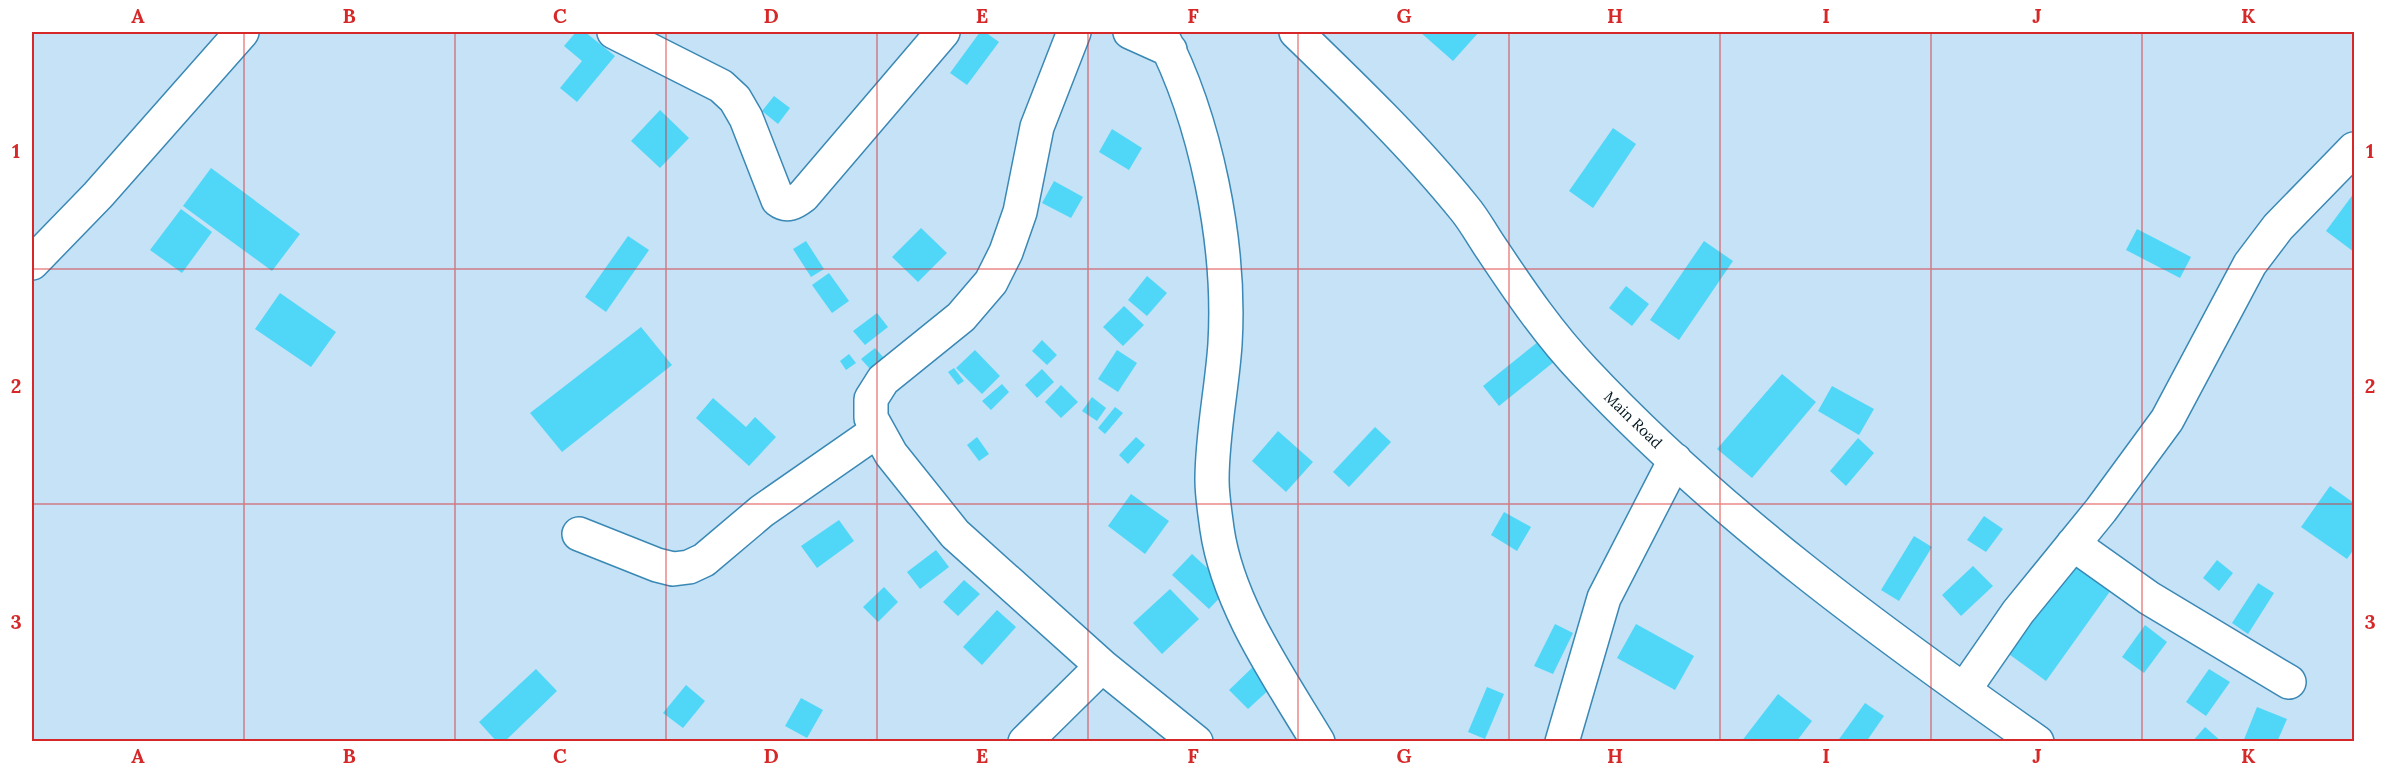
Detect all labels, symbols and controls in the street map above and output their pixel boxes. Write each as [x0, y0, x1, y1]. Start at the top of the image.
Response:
text: A [131, 3, 145, 28]
text: B [342, 3, 356, 28]
text: C [553, 3, 567, 28]
text: D [763, 3, 779, 28]
text: E [976, 3, 988, 28]
text: F [1187, 3, 1199, 28]
text: G [1396, 3, 1412, 28]
text: H [1607, 3, 1623, 28]
text: I [1822, 3, 1830, 28]
text: J [2032, 3, 2042, 28]
text: K [2241, 3, 2256, 28]
text: 1 [12, 138, 20, 163]
text: 1 [2366, 138, 2374, 163]
text: 2 [11, 373, 21, 398]
text: 2 [2365, 373, 2375, 398]
street label: Main Road [1600, 387, 1666, 452]
text: 3 [10, 609, 22, 634]
text: 3 [2364, 609, 2376, 634]
text: A [131, 743, 145, 768]
text: B [342, 743, 356, 768]
text: C [553, 743, 567, 768]
text: D [763, 743, 779, 768]
text: E [976, 743, 988, 768]
text: F [1187, 743, 1199, 768]
text: G [1396, 743, 1412, 768]
text: H [1607, 743, 1623, 768]
text: I [1822, 743, 1830, 768]
text: J [2032, 743, 2042, 768]
text: K [2241, 743, 2256, 768]

